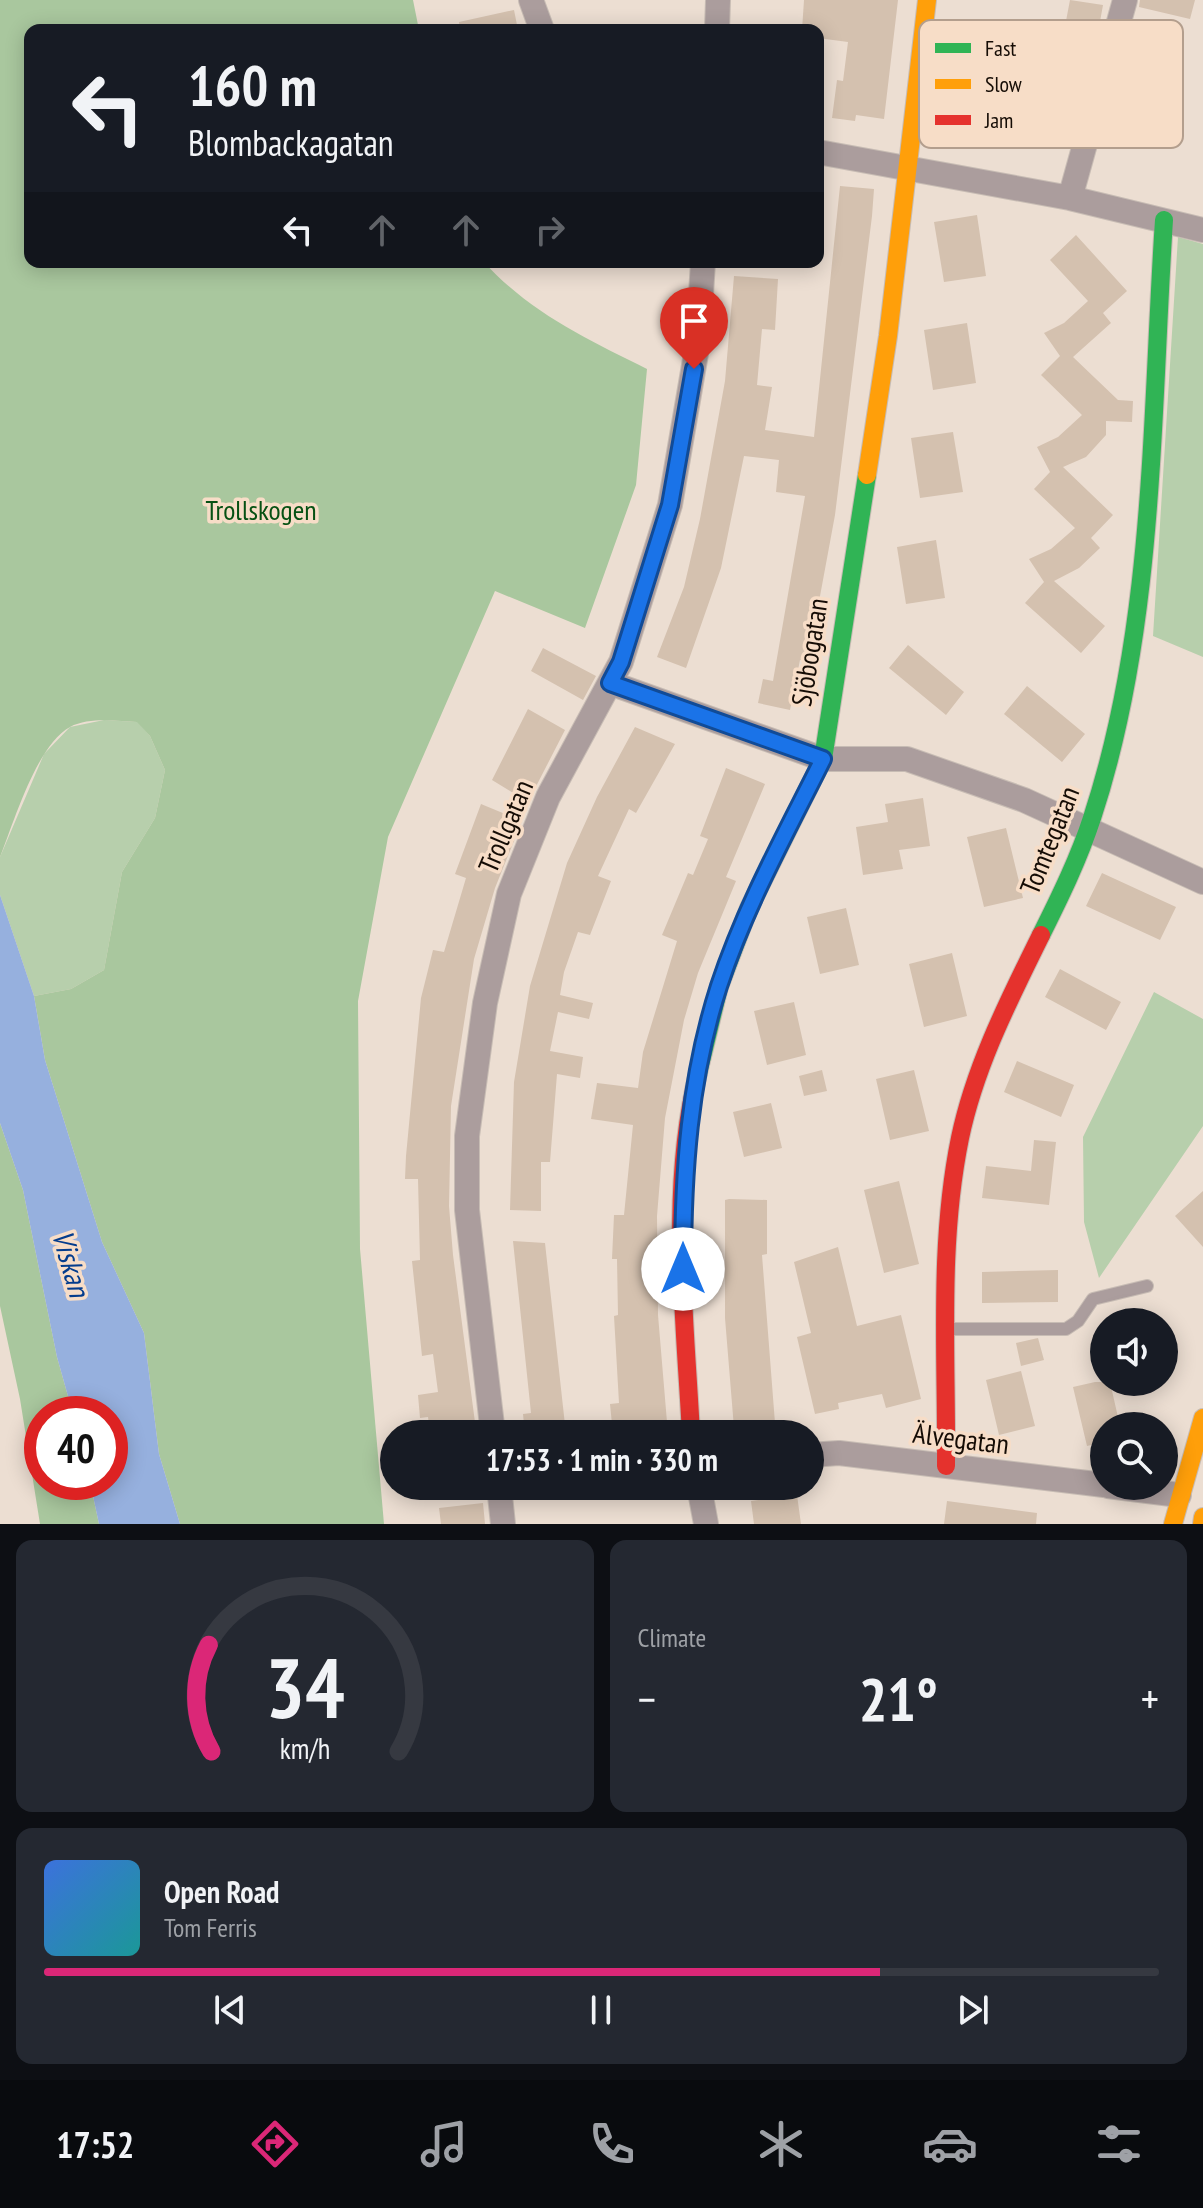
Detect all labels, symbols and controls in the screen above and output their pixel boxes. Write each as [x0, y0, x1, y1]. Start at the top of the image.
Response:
legend [919, 20, 1183, 148]
text: Fast [985, 34, 1016, 62]
text: 160 m [188, 49, 317, 121]
icon: left [56, 56, 160, 160]
text: Slow [985, 70, 1022, 98]
text: Jam [984, 106, 1013, 134]
text: Blombackagatan [188, 119, 394, 166]
icon: left [276, 208, 320, 252]
icon: ahead [360, 208, 404, 252]
icon: ahead [444, 208, 488, 252]
icon: right [528, 208, 572, 252]
pin [660, 287, 728, 369]
icon: arrive [672, 299, 716, 343]
park label: Trollskogen [205, 491, 317, 528]
street label: Sjöbogatan [782, 595, 836, 709]
street label: Trollgatan [469, 774, 541, 878]
street label: Tomtegatan [1011, 781, 1087, 899]
water label: Viskan [44, 1225, 101, 1302]
position arrow [641, 1227, 725, 1311]
map controls [1090, 1308, 1178, 1500]
button: sound [1090, 1308, 1178, 1396]
speed limit sign: 40 [24, 1396, 128, 1500]
button: search [1090, 1412, 1178, 1500]
street label: Älvegatan [911, 1414, 1011, 1462]
text: 17:53 · 1 min · 330 m [486, 1440, 718, 1479]
text: Climate [638, 1621, 706, 1654]
text: 34 [265, 1633, 345, 1741]
text: 21° [859, 1660, 938, 1738]
text: − [638, 1670, 656, 1727]
text: + [1141, 1670, 1159, 1727]
text: km/h [279, 1730, 330, 1767]
text: Open Road [164, 1872, 279, 1911]
text: Tom Ferris [164, 1911, 257, 1944]
icon: previous [208, 1988, 252, 2032]
icon: pause [579, 1988, 623, 2032]
icon: next [951, 1988, 995, 2032]
icon: directions [247, 2116, 303, 2172]
icon: music [416, 2116, 472, 2172]
icon: phone [584, 2116, 640, 2172]
icon: climate [753, 2116, 809, 2172]
icon: car [922, 2116, 978, 2172]
icon: filters [1091, 2116, 1147, 2172]
text: 17:52 [56, 2121, 134, 2168]

